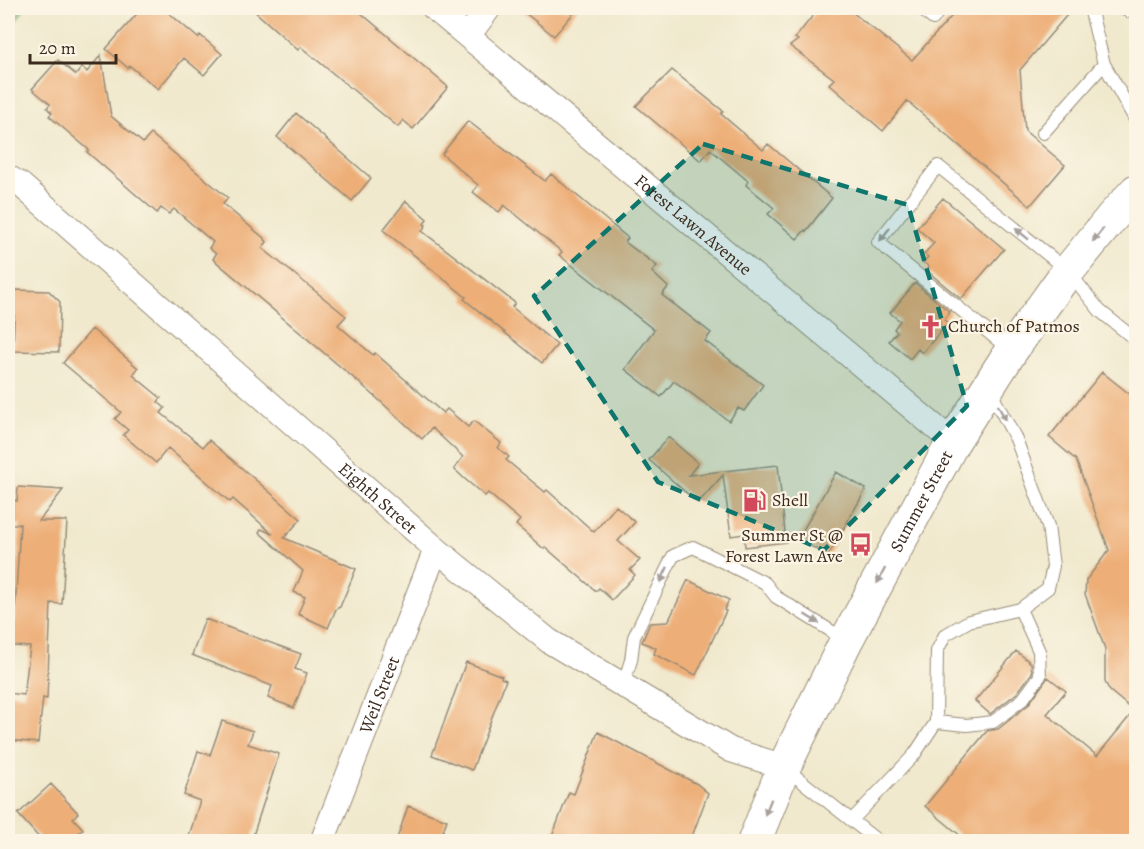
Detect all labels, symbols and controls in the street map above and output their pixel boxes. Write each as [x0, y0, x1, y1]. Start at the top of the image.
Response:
scale bar [30, 27, 116, 65]
text: 20 m [39, 36, 76, 60]
street label: Forest Lawn Avenue [630, 169, 757, 281]
one-way arrow [878, 226, 891, 242]
one-way arrow [1092, 227, 1104, 242]
one-way arrow [1014, 228, 1030, 241]
church icon: Church of Patmos [917, 313, 943, 339]
place label: Church of Patmos [948, 314, 1080, 338]
one-way arrow [997, 405, 1007, 422]
street label: Summer Street [884, 446, 958, 556]
street label: Eighth Street [333, 457, 422, 539]
fuel station icon: Shell [741, 487, 767, 513]
place label: Shell [772, 488, 808, 512]
place label: Summer St @ Forest Lawn Ave [725, 523, 843, 568]
bus stop icon: Summer St @ Forest Lawn Ave [848, 532, 874, 558]
one-way arrow [659, 567, 668, 584]
one-way arrow [876, 567, 886, 584]
one-way arrow [803, 613, 820, 624]
street label: Weil Street [353, 653, 405, 738]
one-way arrow [762, 798, 772, 816]

